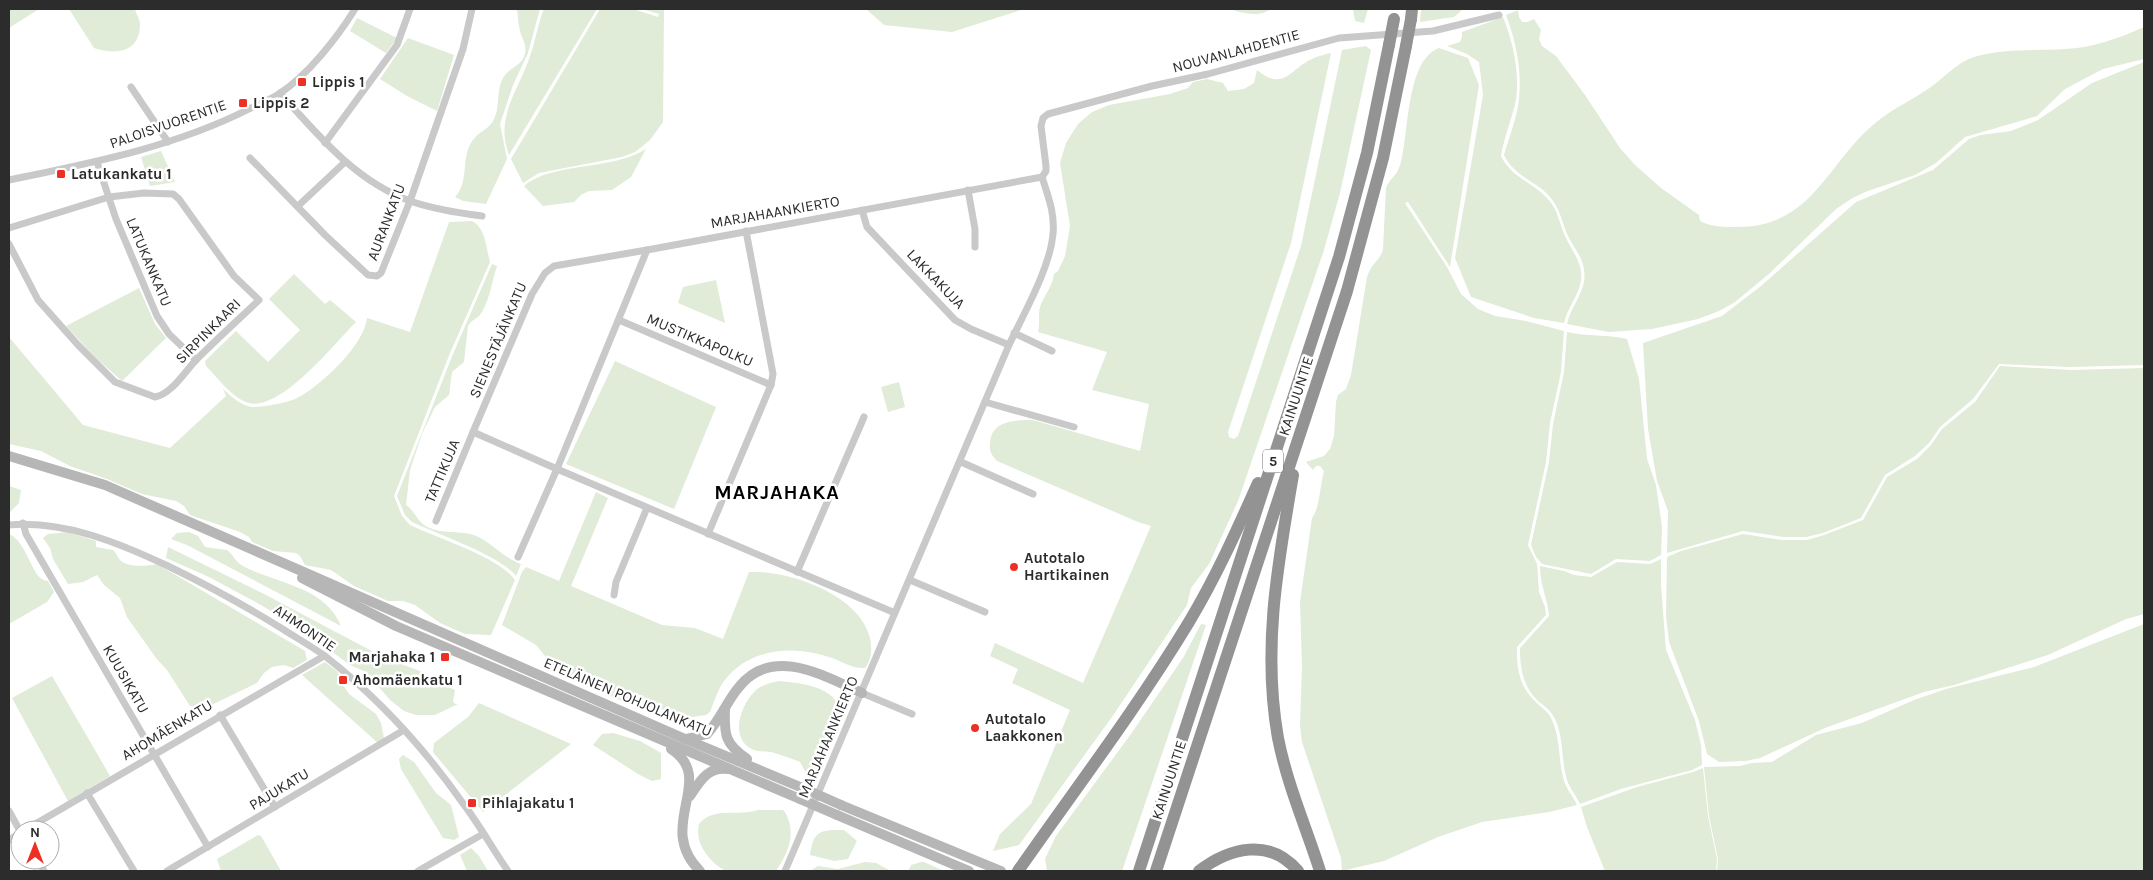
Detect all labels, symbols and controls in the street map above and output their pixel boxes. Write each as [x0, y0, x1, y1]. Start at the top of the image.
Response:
street label: NOUVANLAHDENTIE [1170, 25, 1302, 77]
place label: Lippis 1 [312, 73, 365, 91]
marker: Lippis 1 [296, 76, 308, 88]
place label: Lippis 2 [253, 94, 309, 112]
street label: PALOISVUORENTIE [107, 96, 229, 152]
marker: Lippis 2 [237, 97, 249, 109]
place label: Latukankatu 1 [71, 165, 172, 183]
marker: Latukankatu 1 [55, 168, 67, 180]
street label: AURANKATU [363, 181, 409, 263]
street label: MARJAHAANKIERTO [709, 192, 841, 232]
street label: LATUKANKATU [122, 215, 176, 309]
street label: LAKKAKUJA [903, 245, 969, 313]
street label: SIENESTÄJÄNKATU [465, 279, 531, 401]
street label: SIRPINKAARI [172, 295, 244, 367]
street label: MUSTIKKAPOLKU [644, 309, 756, 371]
street label: KAINUUNTIE [1275, 354, 1317, 438]
street label: TATTIKUJA [420, 436, 464, 506]
road number: 5 [1263, 450, 1283, 472]
district label: MARJAHAKA [714, 481, 840, 504]
place label: Autotalo Hartikainen [1024, 549, 1109, 584]
marker: Autotalo Hartikainen [1008, 561, 1020, 573]
street label: AHMONTIE [270, 601, 340, 655]
street label: KUUSIKATU [99, 641, 153, 717]
place label: Marjahaka 1 [349, 648, 435, 666]
marker: Marjahaka 1 [439, 651, 451, 663]
street label: ETELÄINEN POHJOLANKATU [541, 653, 715, 741]
place label: Ahomäenkatu 1 [353, 671, 463, 689]
street label: MARJAHAANKIERTO [794, 673, 862, 801]
marker: Ahomäenkatu 1 [337, 674, 349, 686]
street label: AHOMÄENKATU [118, 696, 216, 764]
place label: Autotalo Laakkonen [985, 710, 1063, 745]
marker: Autotalo Laakkonen [969, 722, 981, 734]
street label: KAINUUNTIE [1148, 738, 1190, 822]
street label: PAJUKATU [246, 764, 312, 814]
place label: Pihlajakatu 1 [482, 794, 574, 812]
marker: Pihlajakatu 1 [466, 797, 478, 809]
north arrow [10, 820, 60, 870]
text: N [30, 824, 40, 841]

